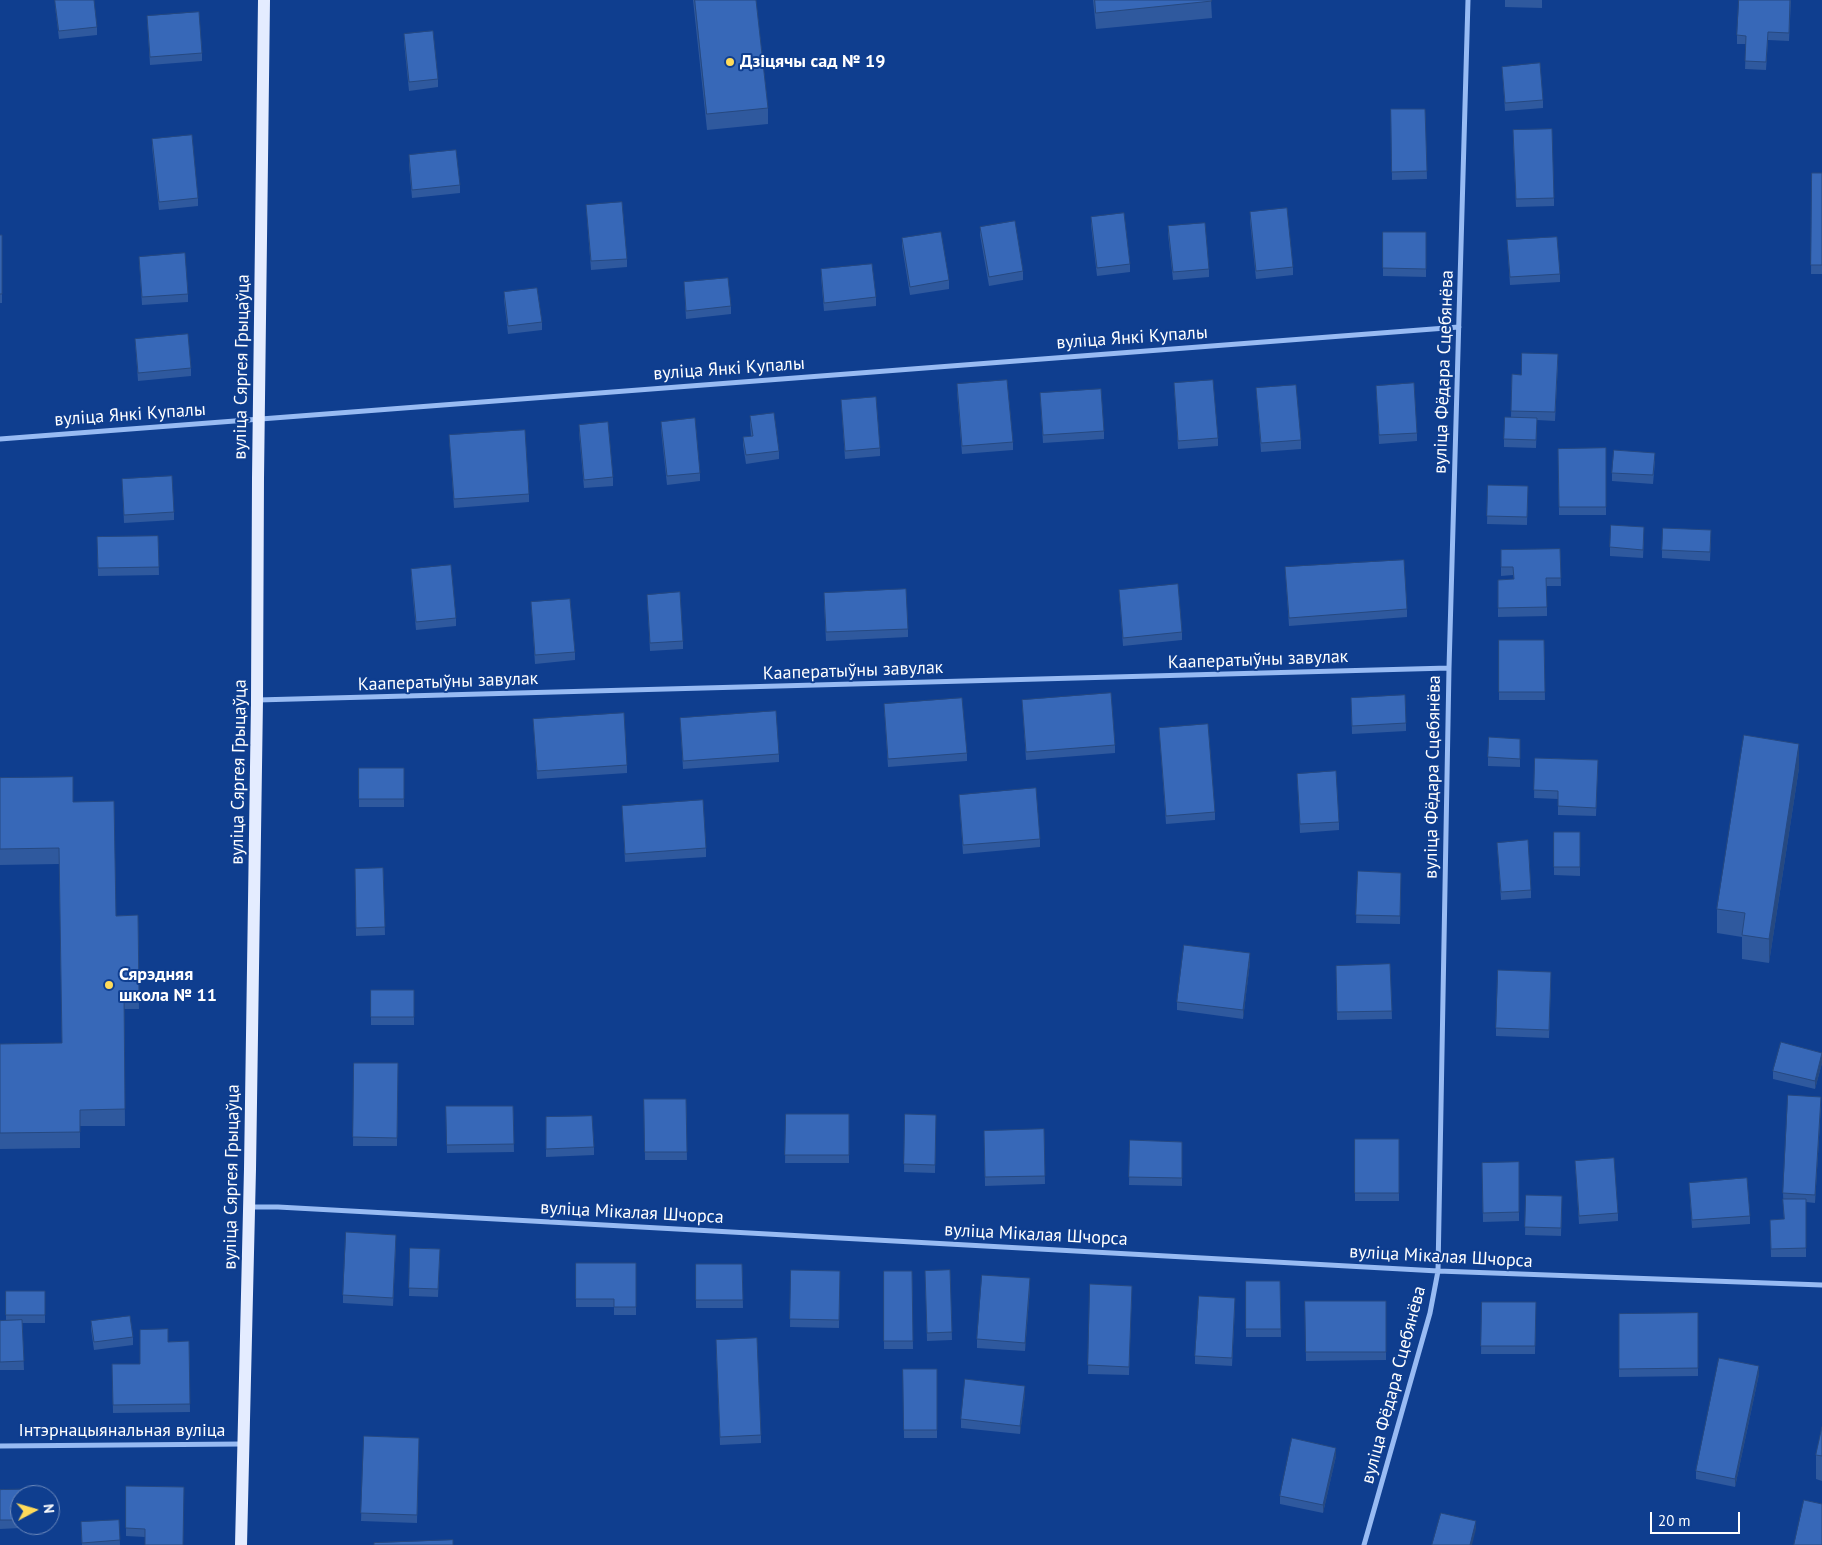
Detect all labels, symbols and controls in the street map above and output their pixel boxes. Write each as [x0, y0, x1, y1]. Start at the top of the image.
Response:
place label: Дзіцячы сад № 19 [740, 51, 885, 73]
marker: Дзіцячы сад № 19 [724, 56, 736, 68]
street label: вуліца Фёдара Сцебянёва [1430, 270, 1458, 474]
street label: вуліца Сяргея Грыцаўца [230, 274, 254, 460]
street label: вуліца Янкі Купалы [1056, 322, 1208, 354]
street label: вуліца Янкі Купалы [653, 353, 805, 385]
street label: вуліца Янкі Купалы [54, 399, 206, 431]
street label: Кааператыўны завулак [1167, 646, 1349, 674]
street label: Кааператыўны завулак [762, 657, 944, 685]
street label: Кааператыўны завулак [357, 668, 539, 696]
street label: вуліца Фёдара Сцебянёва [1420, 675, 1446, 879]
street label: вуліца Сяргея Грыцаўца [227, 679, 251, 865]
place label: Сярэдняя школа № 11 [119, 964, 217, 1006]
marker: Сярэдняя школа № 11 [103, 979, 115, 991]
street label: вуліца Сяргея Грыцаўца [220, 1084, 244, 1270]
street label: вуліца Мікалая Шчорса [540, 1197, 724, 1229]
street label: вуліца Мікалая Шчорса [944, 1219, 1128, 1251]
street label: вуліца Мікалая Шчорса [1349, 1241, 1533, 1273]
street label: вуліца Фёдара Сцебянёва [1357, 1284, 1431, 1486]
street label: Інтэрнацыянальная вуліца [18, 1420, 226, 1442]
north arrow [10, 1485, 60, 1535]
scale bar [1652, 1502, 1742, 1534]
text: N [39, 1503, 58, 1514]
text: 20 m [1658, 1511, 1691, 1530]

